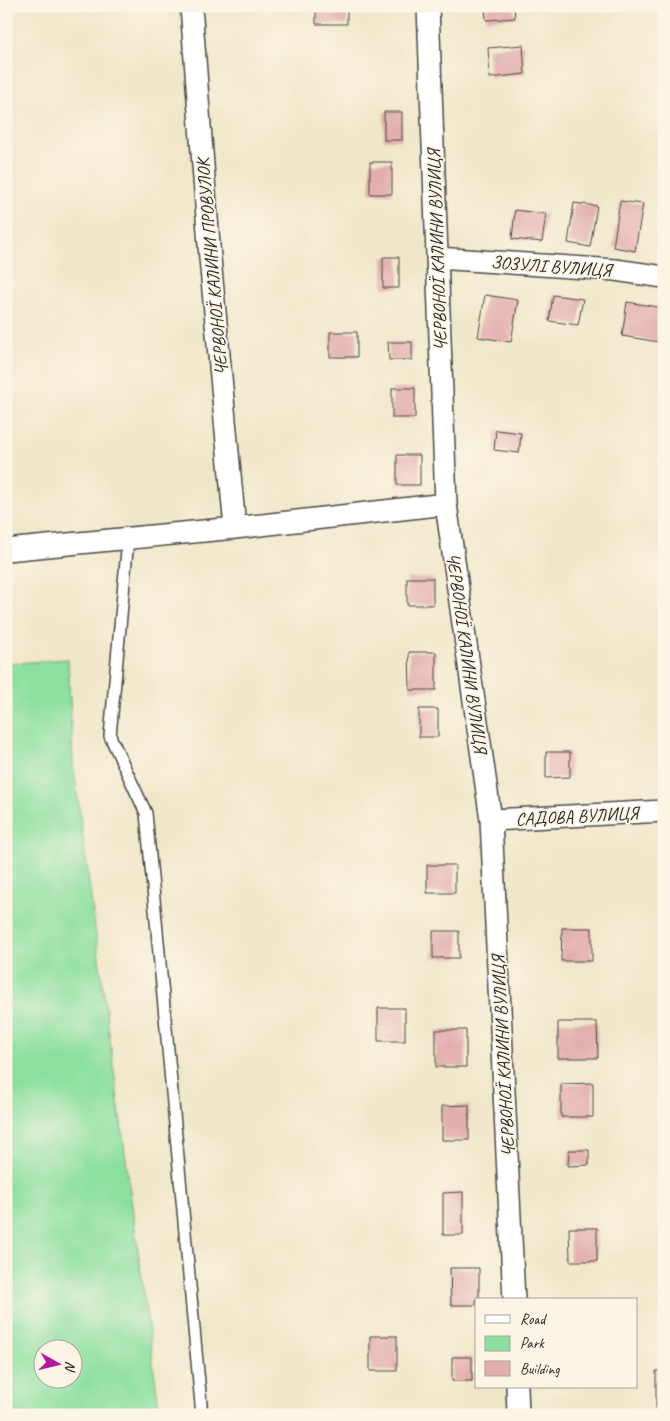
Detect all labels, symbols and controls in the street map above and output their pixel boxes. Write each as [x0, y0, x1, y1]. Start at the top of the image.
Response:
street label: ЧЕРВОНОЇ КАЛИНИ ВУЛИЦЯ [422, 146, 452, 351]
street label: ЧЕРВОНОЇ КАЛИНИ ПРОВУЛОК [191, 155, 232, 376]
street label: ЗОЗУЛІ ВУЛИЦЯ [490, 251, 614, 281]
street label: ЧЕРВОНОЇ КАЛИНИ ВУЛИЦЯ [442, 552, 492, 757]
street label: САДОВА ВУЛИЦЯ [515, 802, 641, 830]
street label: ЧЕРВОНОЇ КАЛИНИ ВУЛИЦЯ [487, 952, 519, 1157]
legend [475, 1298, 638, 1388]
text: Road [520, 1310, 547, 1329]
text: Park [520, 1334, 545, 1353]
north arrow [32, 1338, 82, 1388]
text: N [61, 1360, 79, 1374]
text: Building [520, 1360, 560, 1379]

